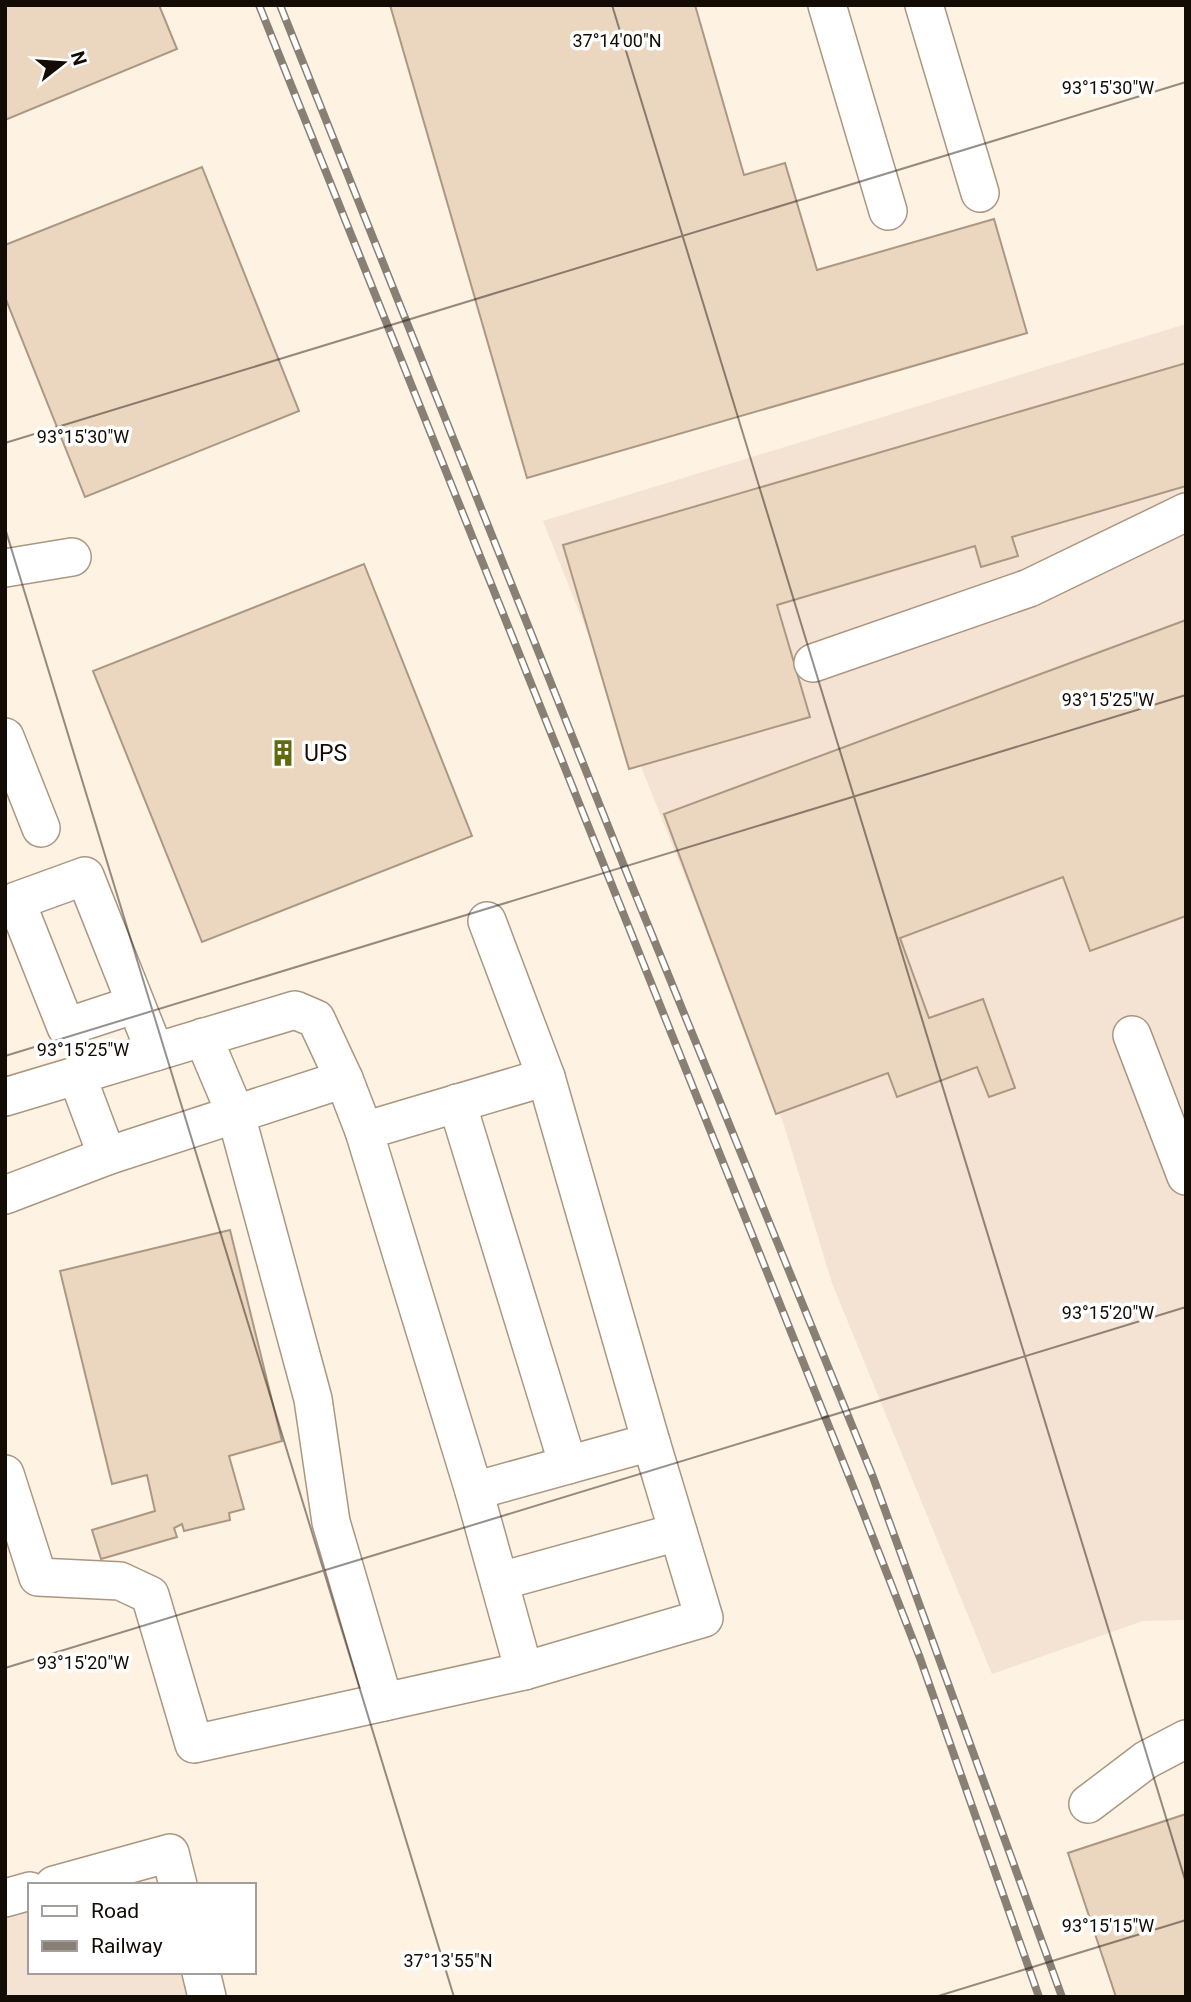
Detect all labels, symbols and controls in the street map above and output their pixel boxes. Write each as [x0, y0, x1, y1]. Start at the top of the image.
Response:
north arrow [28, 28, 98, 98]
text: 37°14'00"N [572, 30, 662, 51]
text: N [66, 48, 92, 68]
text: 93°15'30"W [1062, 77, 1154, 98]
text: 93°15'30"W [37, 426, 129, 447]
text: 93°15'25"W [1062, 689, 1154, 710]
building icon: UPS [268, 738, 298, 768]
place label: UPS [304, 740, 347, 767]
text: 93°15'25"W [37, 1039, 129, 1060]
text: 93°15'20"W [1062, 1302, 1154, 1323]
text: 93°15'20"W [37, 1652, 129, 1673]
legend [28, 1883, 256, 1974]
text: Road [91, 1899, 139, 1923]
text: 93°15'15"W [1062, 1915, 1154, 1936]
text: Railway [91, 1934, 163, 1958]
text: 37°13'55"N [403, 1950, 493, 1971]

